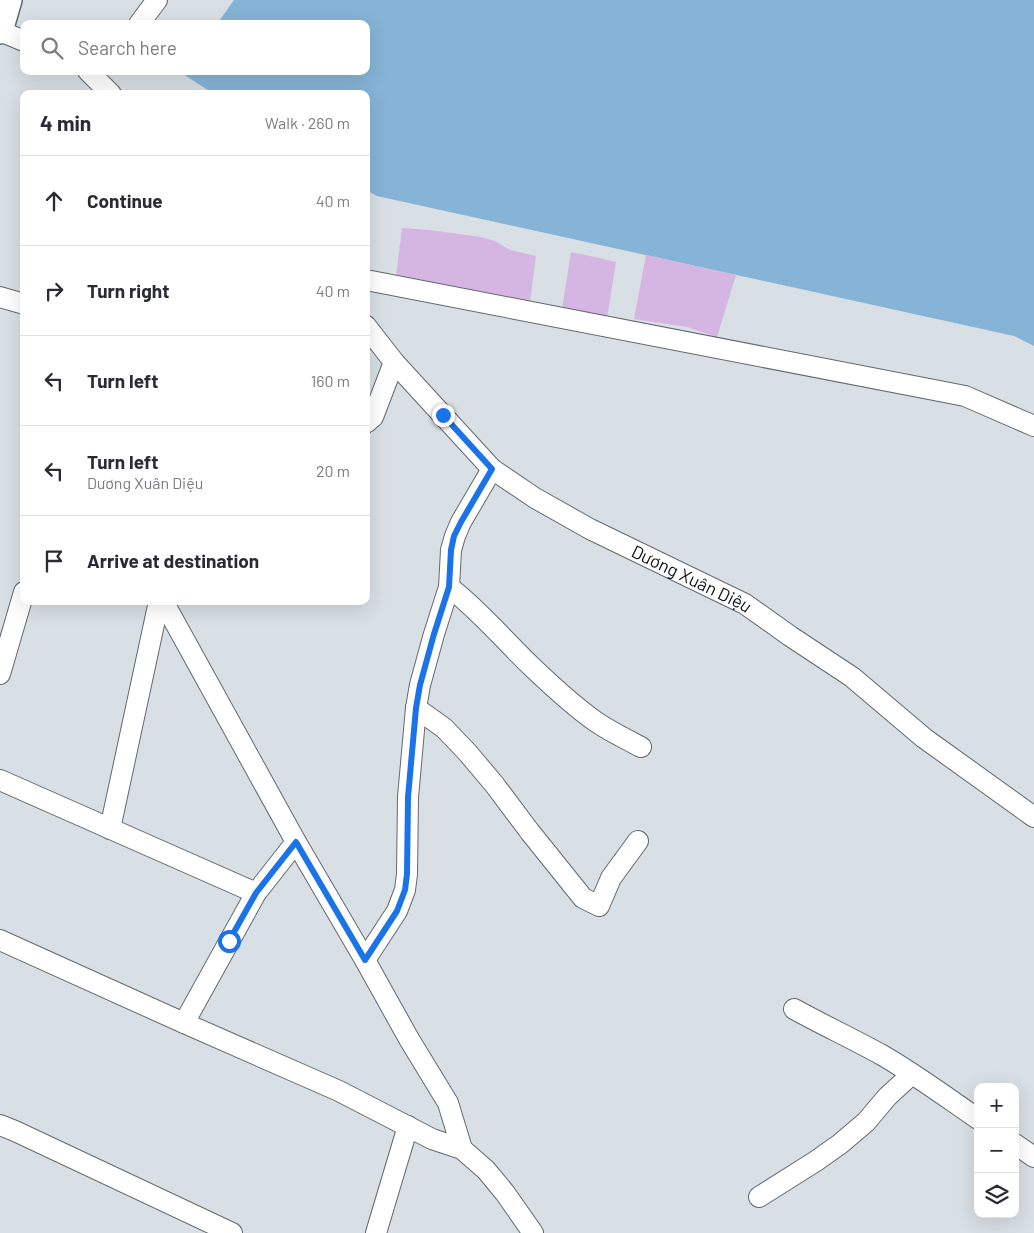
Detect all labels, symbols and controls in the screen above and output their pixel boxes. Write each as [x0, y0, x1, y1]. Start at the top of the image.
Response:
search box [20, 20, 370, 75]
icon: search [38, 34, 66, 62]
text: Search here [78, 36, 177, 59]
text: 4 min [40, 110, 91, 135]
text: Walk · 260 m [265, 113, 350, 132]
icon: ahead [40, 187, 68, 215]
text: Continue [87, 189, 163, 212]
text: 40 m [316, 191, 350, 210]
icon: right [40, 277, 68, 305]
text: Turn right [87, 279, 169, 302]
text: 40 m [316, 281, 350, 300]
icon: left [40, 367, 68, 395]
text: Turn left [87, 369, 158, 392]
text: 160 m [311, 371, 350, 390]
route end [432, 404, 455, 427]
text: Turn left [87, 450, 158, 473]
icon: left [40, 457, 68, 485]
text: 20 m [316, 461, 350, 480]
text: Dương Xuân Diệu [87, 473, 203, 492]
street label: Dương Xuân Diệu [628, 540, 757, 617]
icon: arrive [40, 547, 68, 575]
text: Arrive at destination [87, 549, 259, 572]
route start [218, 930, 241, 953]
map controls [974, 1083, 1019, 1218]
button: + [974, 1083, 1019, 1128]
button: − [974, 1128, 1019, 1173]
button: layers [974, 1173, 1019, 1218]

